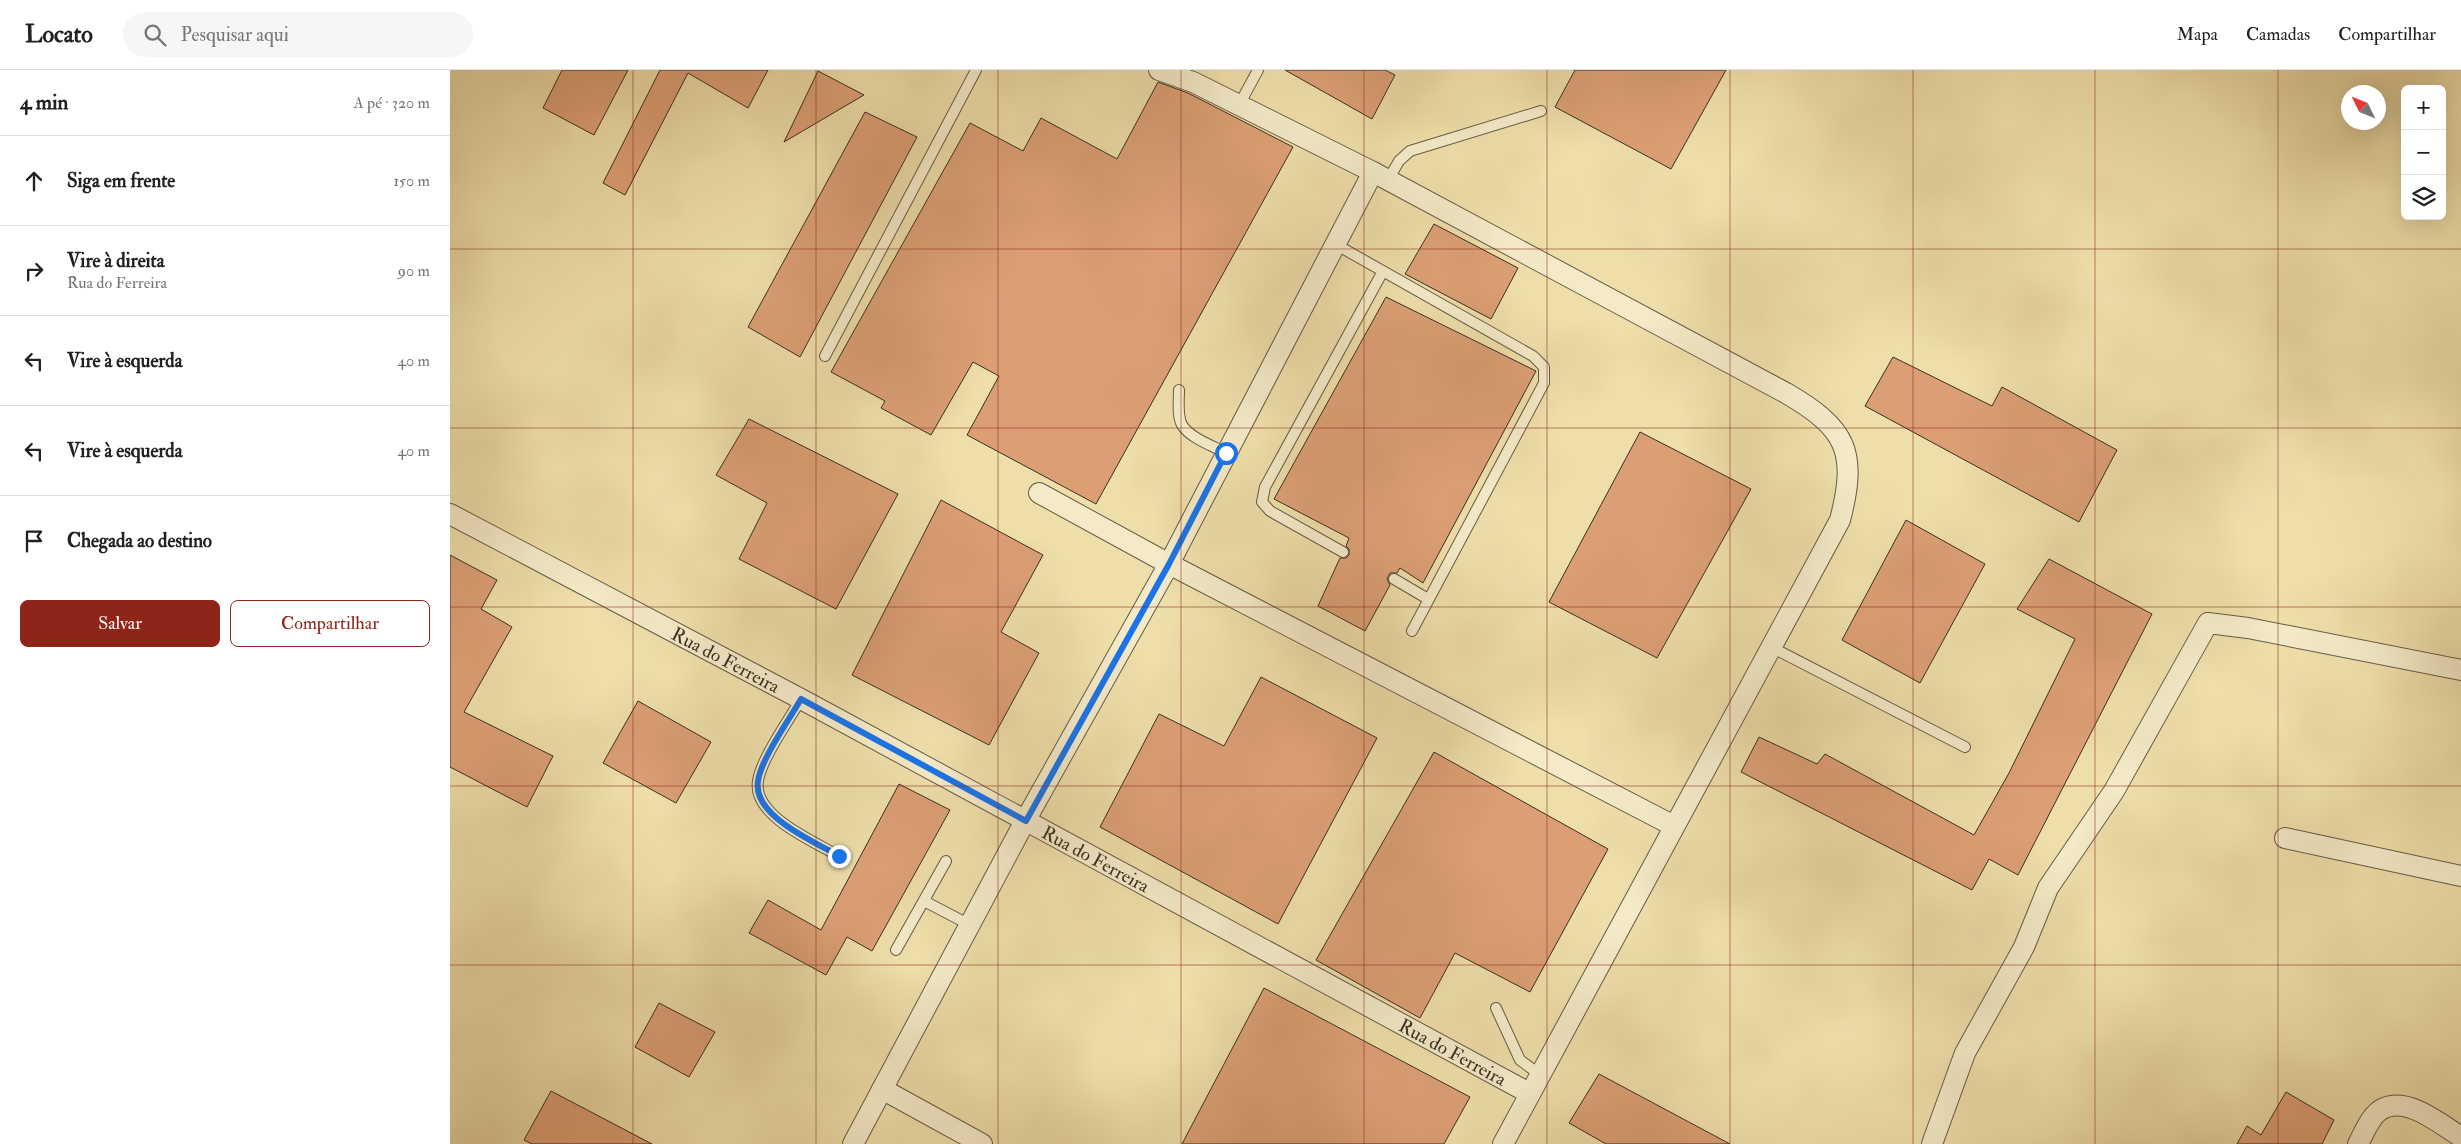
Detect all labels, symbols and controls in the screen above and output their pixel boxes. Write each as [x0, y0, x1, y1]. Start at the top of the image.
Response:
search box [123, 12, 473, 57]
text: Locato [25, 19, 93, 50]
icon: search [141, 21, 169, 49]
text: Pesquisar aqui [181, 23, 289, 47]
text: Mapa [2177, 23, 2218, 46]
text: Camadas [2246, 23, 2310, 46]
text: Compartilhar [2338, 23, 2436, 46]
north arrow [2341, 85, 2386, 130]
map controls [2401, 85, 2446, 220]
button: + [2401, 85, 2446, 130]
text: 4 min [20, 89, 68, 116]
text: A pé · 320 m [354, 93, 430, 113]
button: − [2401, 130, 2446, 175]
icon: ahead [20, 167, 48, 195]
text: Siga em frente [67, 169, 175, 193]
text: 150 m [393, 171, 430, 191]
button: layers [2401, 175, 2446, 220]
text: Vire à direita [67, 249, 164, 273]
icon: right [20, 257, 48, 285]
text: 90 m [398, 261, 430, 281]
text: Rua do Ferreira [67, 273, 167, 293]
icon: left [20, 347, 48, 375]
text: Vire à esquerda [67, 349, 182, 373]
text: 40 m [397, 351, 430, 371]
icon: left [20, 437, 48, 465]
text: Vire à esquerda [67, 439, 182, 463]
text: 40 m [397, 441, 430, 461]
route start [1215, 442, 1238, 465]
icon: arrive [20, 527, 48, 555]
text: Chegada ao destino [67, 529, 212, 553]
button: Salvar [20, 600, 220, 647]
button: Compartilhar [230, 600, 430, 647]
street label: Rua do Ferreira [667, 622, 784, 699]
street label: Rua do Ferreira [1037, 821, 1154, 898]
route end [828, 845, 851, 868]
street label: Rua do Ferreira [1394, 1014, 1511, 1092]

